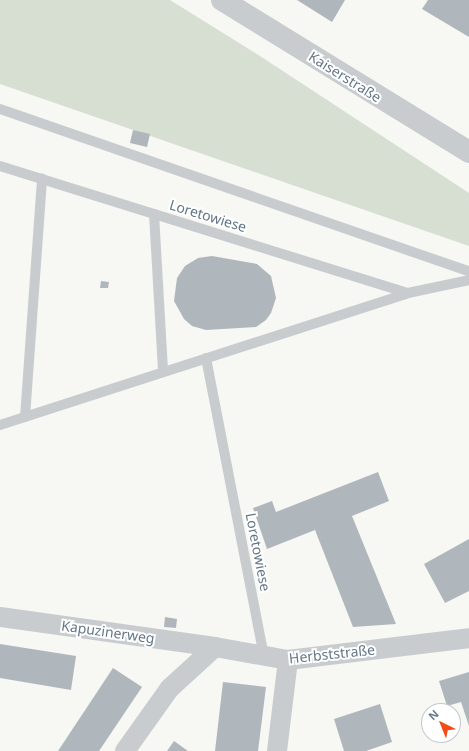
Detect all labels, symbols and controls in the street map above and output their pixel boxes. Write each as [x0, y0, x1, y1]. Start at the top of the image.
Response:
street label: Kaiserstraße [306, 48, 384, 106]
street label: Loretowiese [168, 196, 248, 236]
street label: Loretowiese [242, 511, 274, 593]
street label: Kapuzinerweg [60, 617, 156, 647]
street label: Herbststraße [288, 641, 376, 667]
north arrow [421, 703, 461, 743]
text: N [425, 706, 442, 723]

